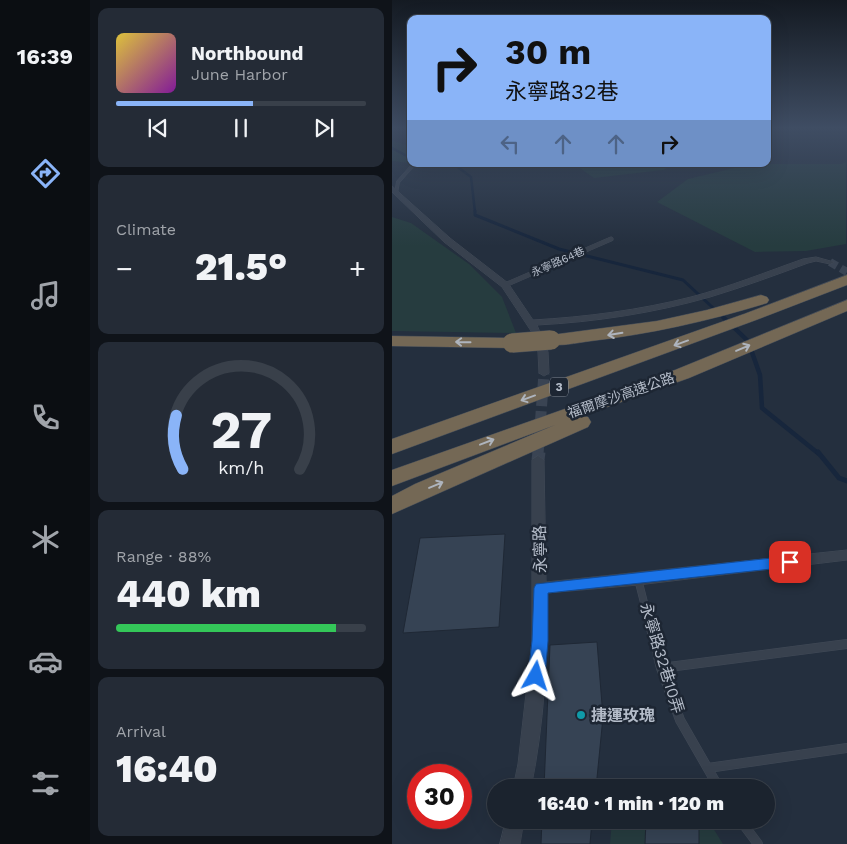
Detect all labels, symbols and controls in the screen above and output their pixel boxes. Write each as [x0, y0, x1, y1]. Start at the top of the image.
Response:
text: 30 m [505, 31, 591, 73]
icon: right [422, 35, 487, 100]
text: Northbound [191, 42, 303, 65]
text: 16:39 [17, 44, 73, 69]
text: June Harbor [191, 65, 288, 84]
text: 永寧路32巷 [505, 79, 619, 104]
icon: previous [144, 114, 172, 142]
icon: pause [227, 114, 255, 142]
icon: next [310, 114, 338, 142]
icon: left [496, 130, 524, 158]
icon: ahead [549, 130, 577, 158]
icon: ahead [602, 130, 630, 158]
icon: right [655, 130, 683, 158]
icon: directions [28, 156, 63, 191]
text: Climate [116, 220, 176, 239]
street label: 永寧路64巷 [529, 244, 587, 280]
text: 21.5° [195, 245, 287, 289]
text: − [116, 252, 133, 285]
text: + [349, 252, 366, 285]
icon: music [28, 278, 63, 313]
one-way arrow [607, 330, 623, 340]
one-way arrow [455, 337, 472, 347]
one-way arrow [674, 339, 689, 348]
one-way arrow [735, 342, 750, 352]
street label: 福爾摩沙高速公路 [565, 369, 677, 421]
road number: 3 [550, 378, 568, 397]
one-way arrow [521, 394, 536, 403]
icon: phone [28, 400, 63, 435]
text: 27 [210, 400, 272, 461]
one-way arrow [478, 437, 494, 446]
text: km/h [218, 457, 264, 478]
one-way arrow [428, 479, 443, 489]
icon: climate [28, 522, 63, 557]
street label: 永寧路 [530, 525, 550, 573]
pin [769, 541, 811, 583]
text: Range · 88% [116, 547, 211, 566]
icon: arrive [776, 548, 804, 576]
text: 440 km [116, 572, 261, 616]
street label: 永寧路32巷10弄 [636, 600, 688, 716]
icon: car [28, 644, 63, 679]
position arrow [509, 649, 561, 701]
place label: 捷運玫瑰 [591, 706, 655, 725]
marker: 捷運玫瑰 [575, 709, 587, 721]
text: Arrival [116, 722, 166, 741]
text: 16:40 [116, 747, 218, 791]
speed limit sign: 30 [407, 764, 472, 829]
icon: filters [28, 766, 63, 801]
text: 16:40 · 1 min · 120 m [538, 792, 724, 815]

